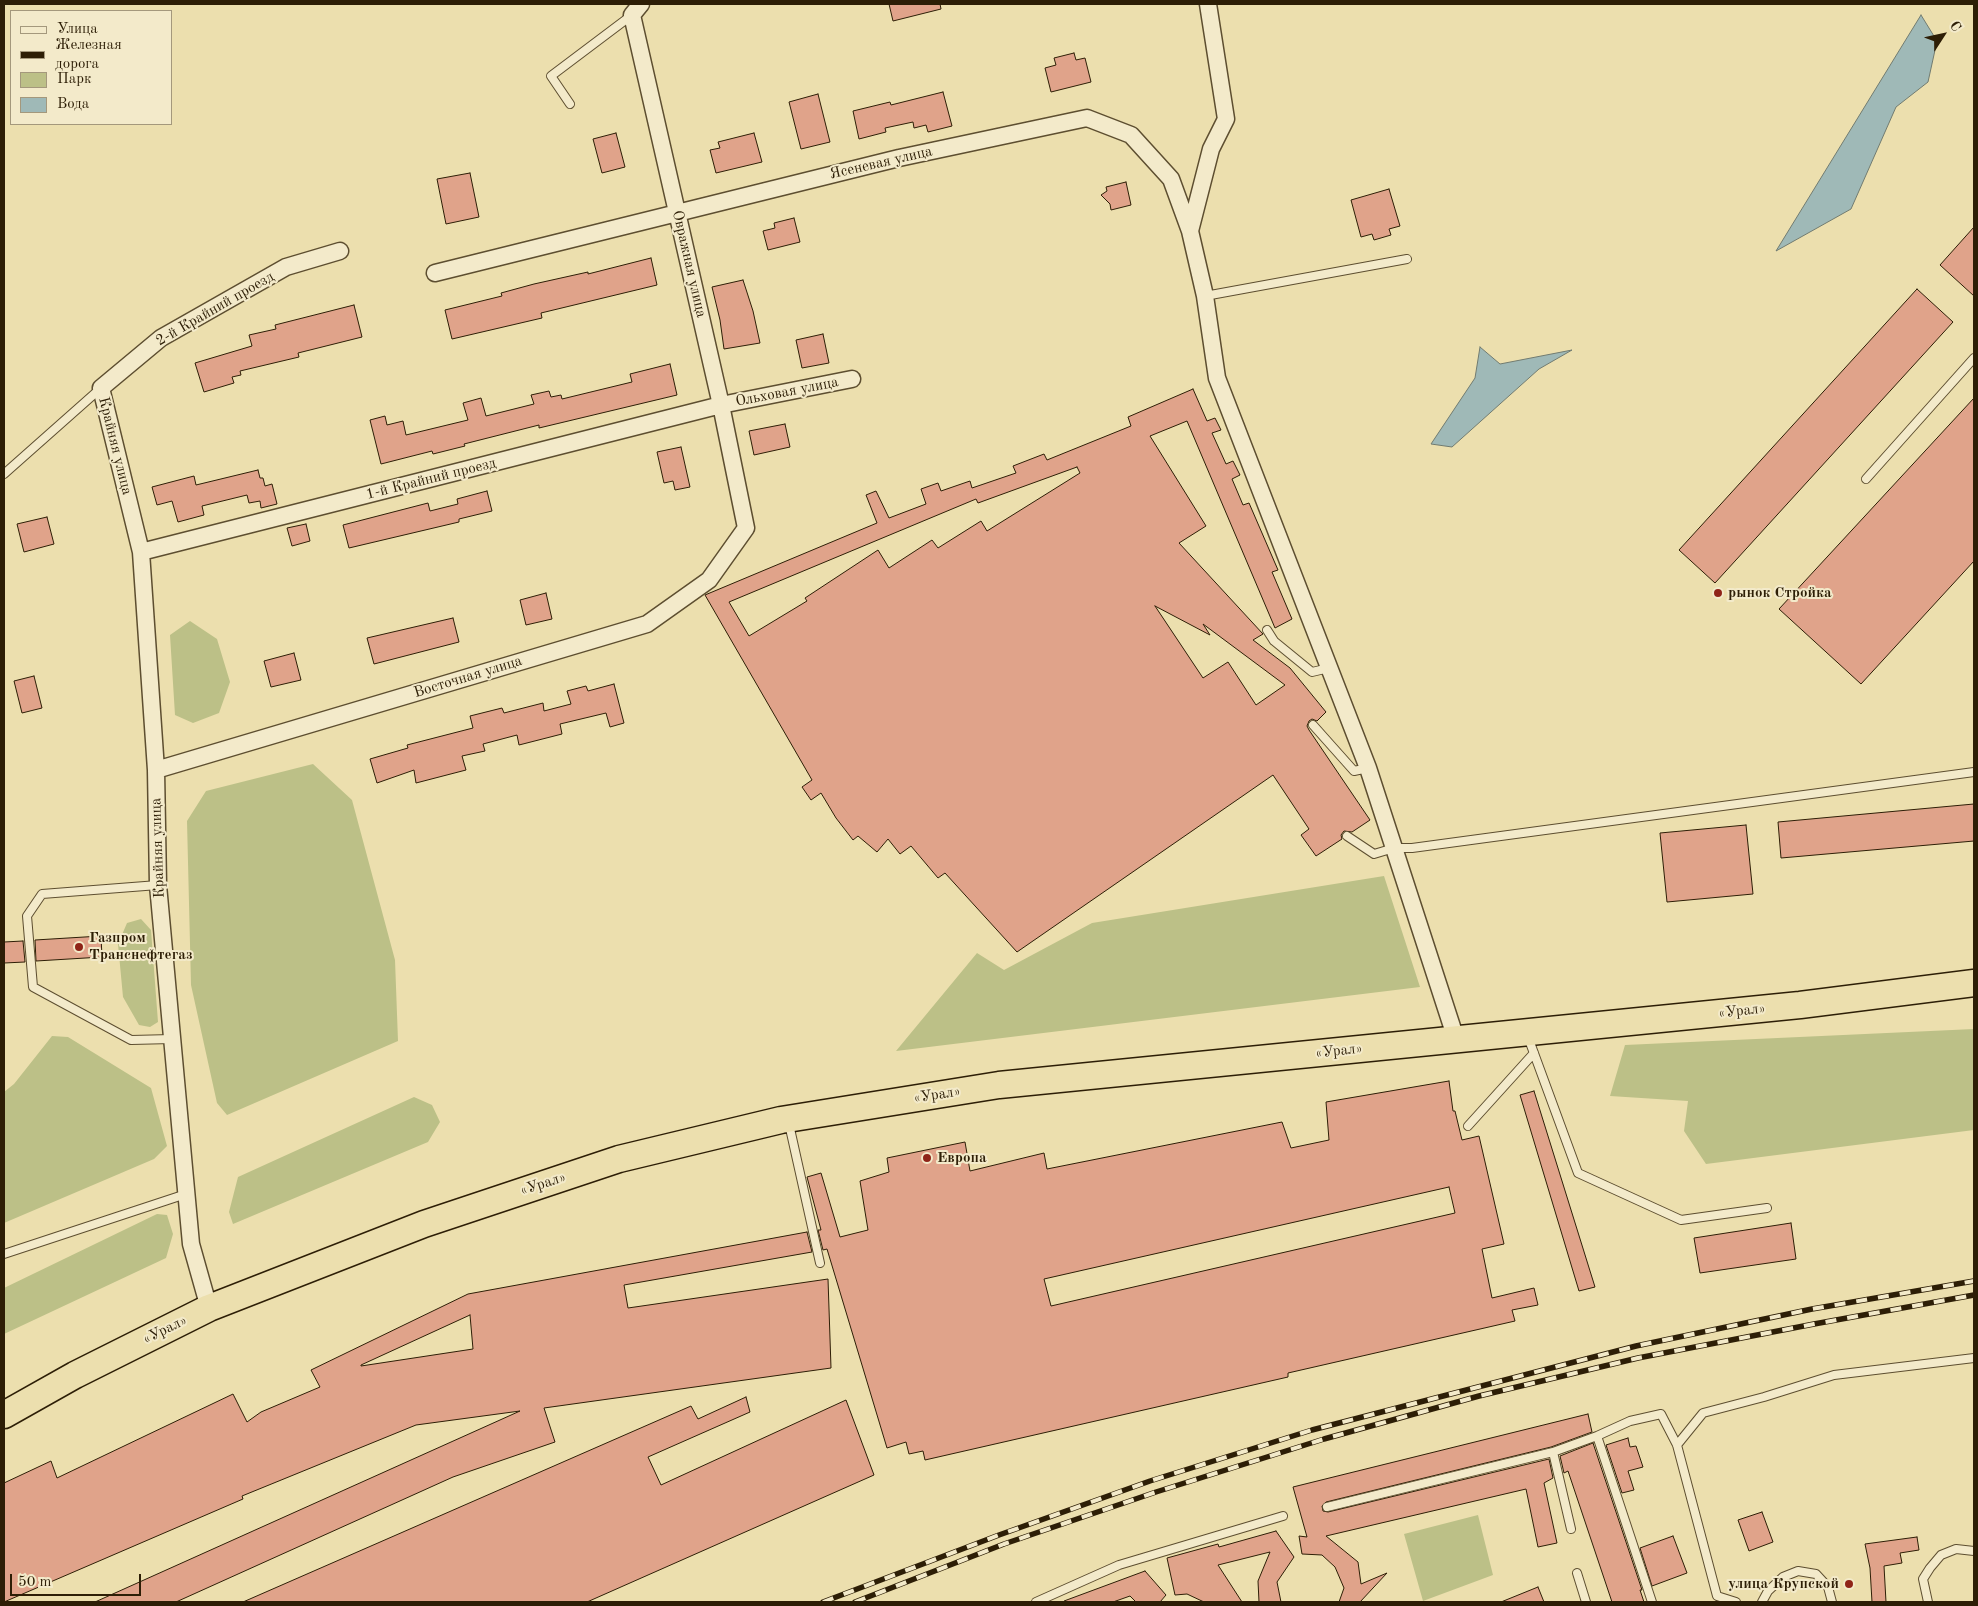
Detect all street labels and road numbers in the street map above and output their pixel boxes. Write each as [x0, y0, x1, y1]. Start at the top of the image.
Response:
street label: Ясеневая улица [828, 142, 934, 184]
street label: Овражная улица [668, 209, 710, 319]
street label: 2-й Крайний проезд [153, 268, 277, 350]
street label: Ольховая улица [734, 373, 840, 411]
street label: Крайняя улица [94, 395, 136, 497]
street label: 1-й Крайний проезд [364, 454, 498, 504]
street label: Восточная улица [412, 652, 524, 702]
street label: Крайняя улица [147, 797, 169, 899]
street label: «Урал» [1717, 1000, 1767, 1022]
street label: «Урал» [1314, 1040, 1364, 1062]
street label: «Урал» [912, 1082, 962, 1108]
street label: «Урал» [518, 1168, 568, 1200]
street label: «Урал» [140, 1312, 190, 1348]

